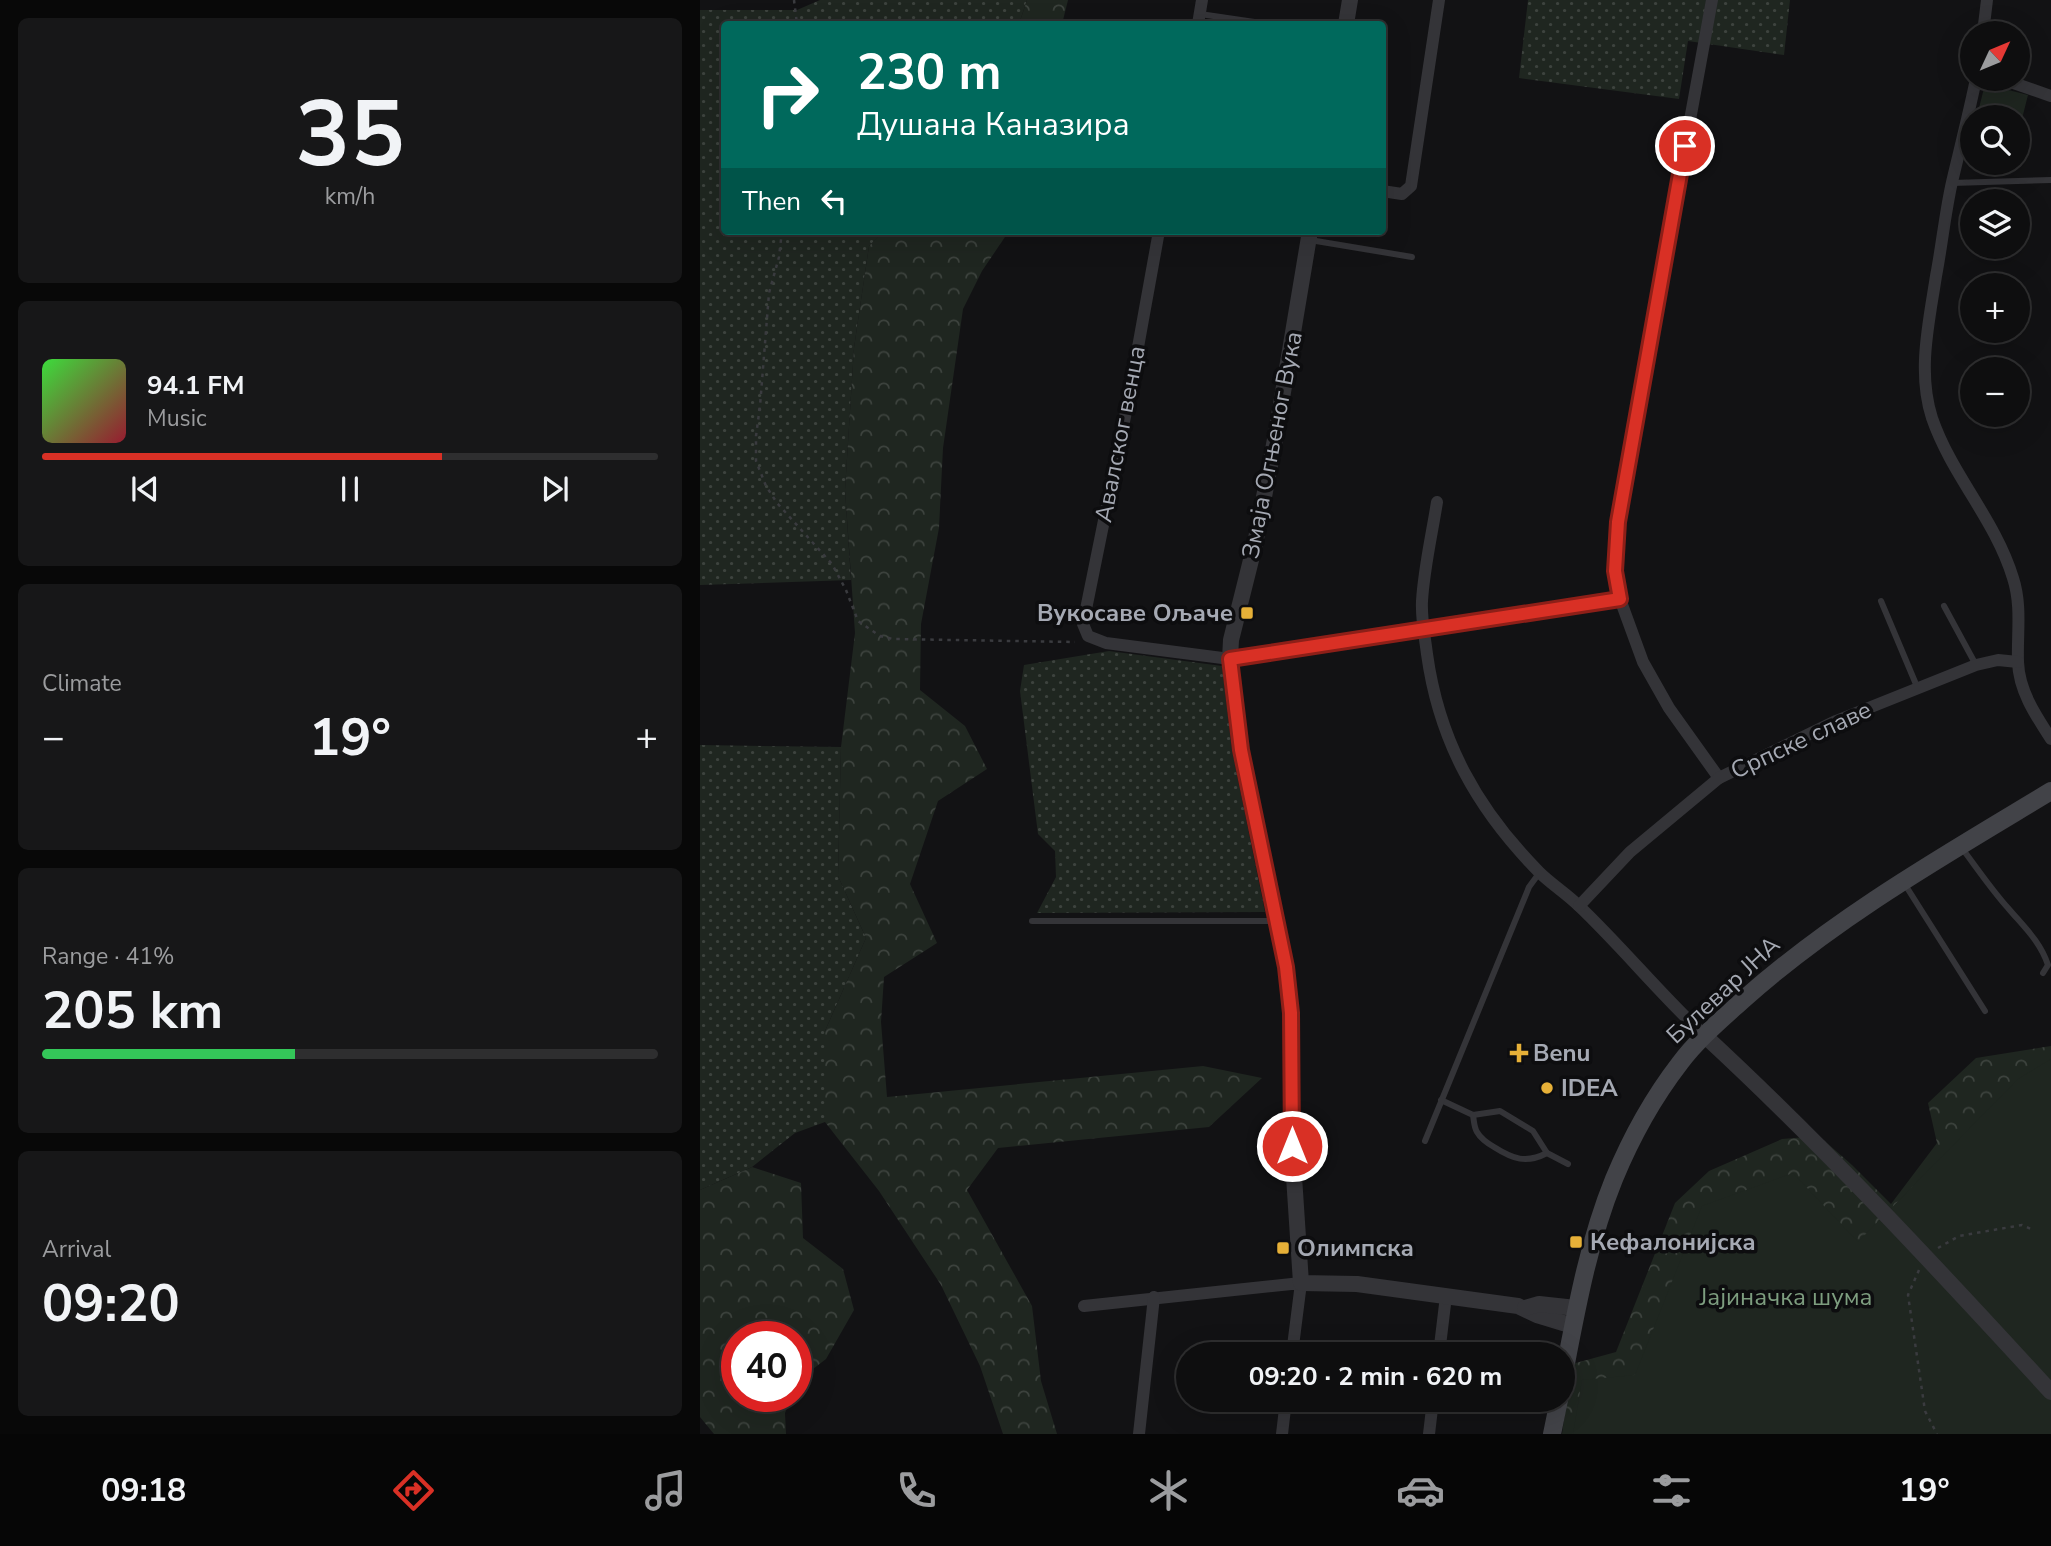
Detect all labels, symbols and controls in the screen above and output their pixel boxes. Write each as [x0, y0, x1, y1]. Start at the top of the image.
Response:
north arrow [1960, 21, 2030, 91]
map controls [1960, 21, 2030, 427]
text: 230 m [857, 39, 1001, 106]
icon: right [742, 49, 833, 140]
text: 35 [295, 73, 405, 197]
text: Душана Каназира [857, 103, 1130, 146]
button: search [1960, 105, 2030, 175]
pin [1655, 116, 1715, 176]
icon: arrive [1666, 127, 1704, 165]
text: km/h [325, 181, 375, 212]
icon: left [815, 182, 853, 220]
text: Then [742, 184, 801, 219]
button: layers [1960, 189, 2030, 259]
button: + [1960, 273, 2030, 343]
street label: Змаја Огњеног Вука [1234, 329, 1310, 561]
street label: Авалског венца [1087, 343, 1153, 525]
button: − [1960, 357, 2030, 427]
text: 94.1 FM [147, 368, 244, 403]
text: Music [147, 403, 207, 434]
icon: previous [126, 470, 164, 508]
icon: pause [331, 470, 369, 508]
icon: next [536, 470, 574, 508]
place label: Вукосаве Ољаче [1037, 597, 1233, 629]
marker: Вукосаве Ољаче [1239, 605, 1255, 621]
text: Climate [42, 668, 122, 699]
street label: Српске славе [1725, 693, 1877, 787]
text: 19° [309, 702, 391, 773]
text: − [42, 712, 65, 763]
text: + [635, 712, 658, 763]
street label: Булевар ЈНА [1659, 929, 1787, 1051]
text: Range · 41% [42, 941, 174, 972]
text: 205 km [42, 975, 223, 1046]
place label: Benu [1533, 1037, 1590, 1069]
marker: Benu [1511, 1045, 1527, 1061]
place label: IDEA [1561, 1072, 1618, 1104]
marker: IDEA [1539, 1080, 1555, 1096]
position arrow [1255, 1109, 1329, 1183]
place label: Кефалонијска [1590, 1226, 1756, 1258]
place label: Олимпска [1297, 1232, 1414, 1264]
text: Arrival [42, 1234, 111, 1265]
marker: Кефалонијска [1568, 1234, 1584, 1250]
marker: Олимпска [1275, 1240, 1291, 1256]
text: 09:20 [42, 1268, 180, 1339]
park label: Јајиначка шума [1698, 1281, 1873, 1313]
speed limit sign: 40 [721, 1321, 812, 1412]
text: 09:20 · 2 min · 620 m [1249, 1359, 1502, 1394]
icon: directions [389, 1466, 438, 1515]
icon: music [641, 1466, 690, 1515]
icon: phone [892, 1466, 941, 1515]
icon: climate [1144, 1466, 1193, 1515]
icon: car [1396, 1466, 1445, 1515]
icon: filters [1647, 1466, 1696, 1515]
text: 09:18 [101, 1469, 186, 1512]
text: 19° [1899, 1469, 1950, 1512]

